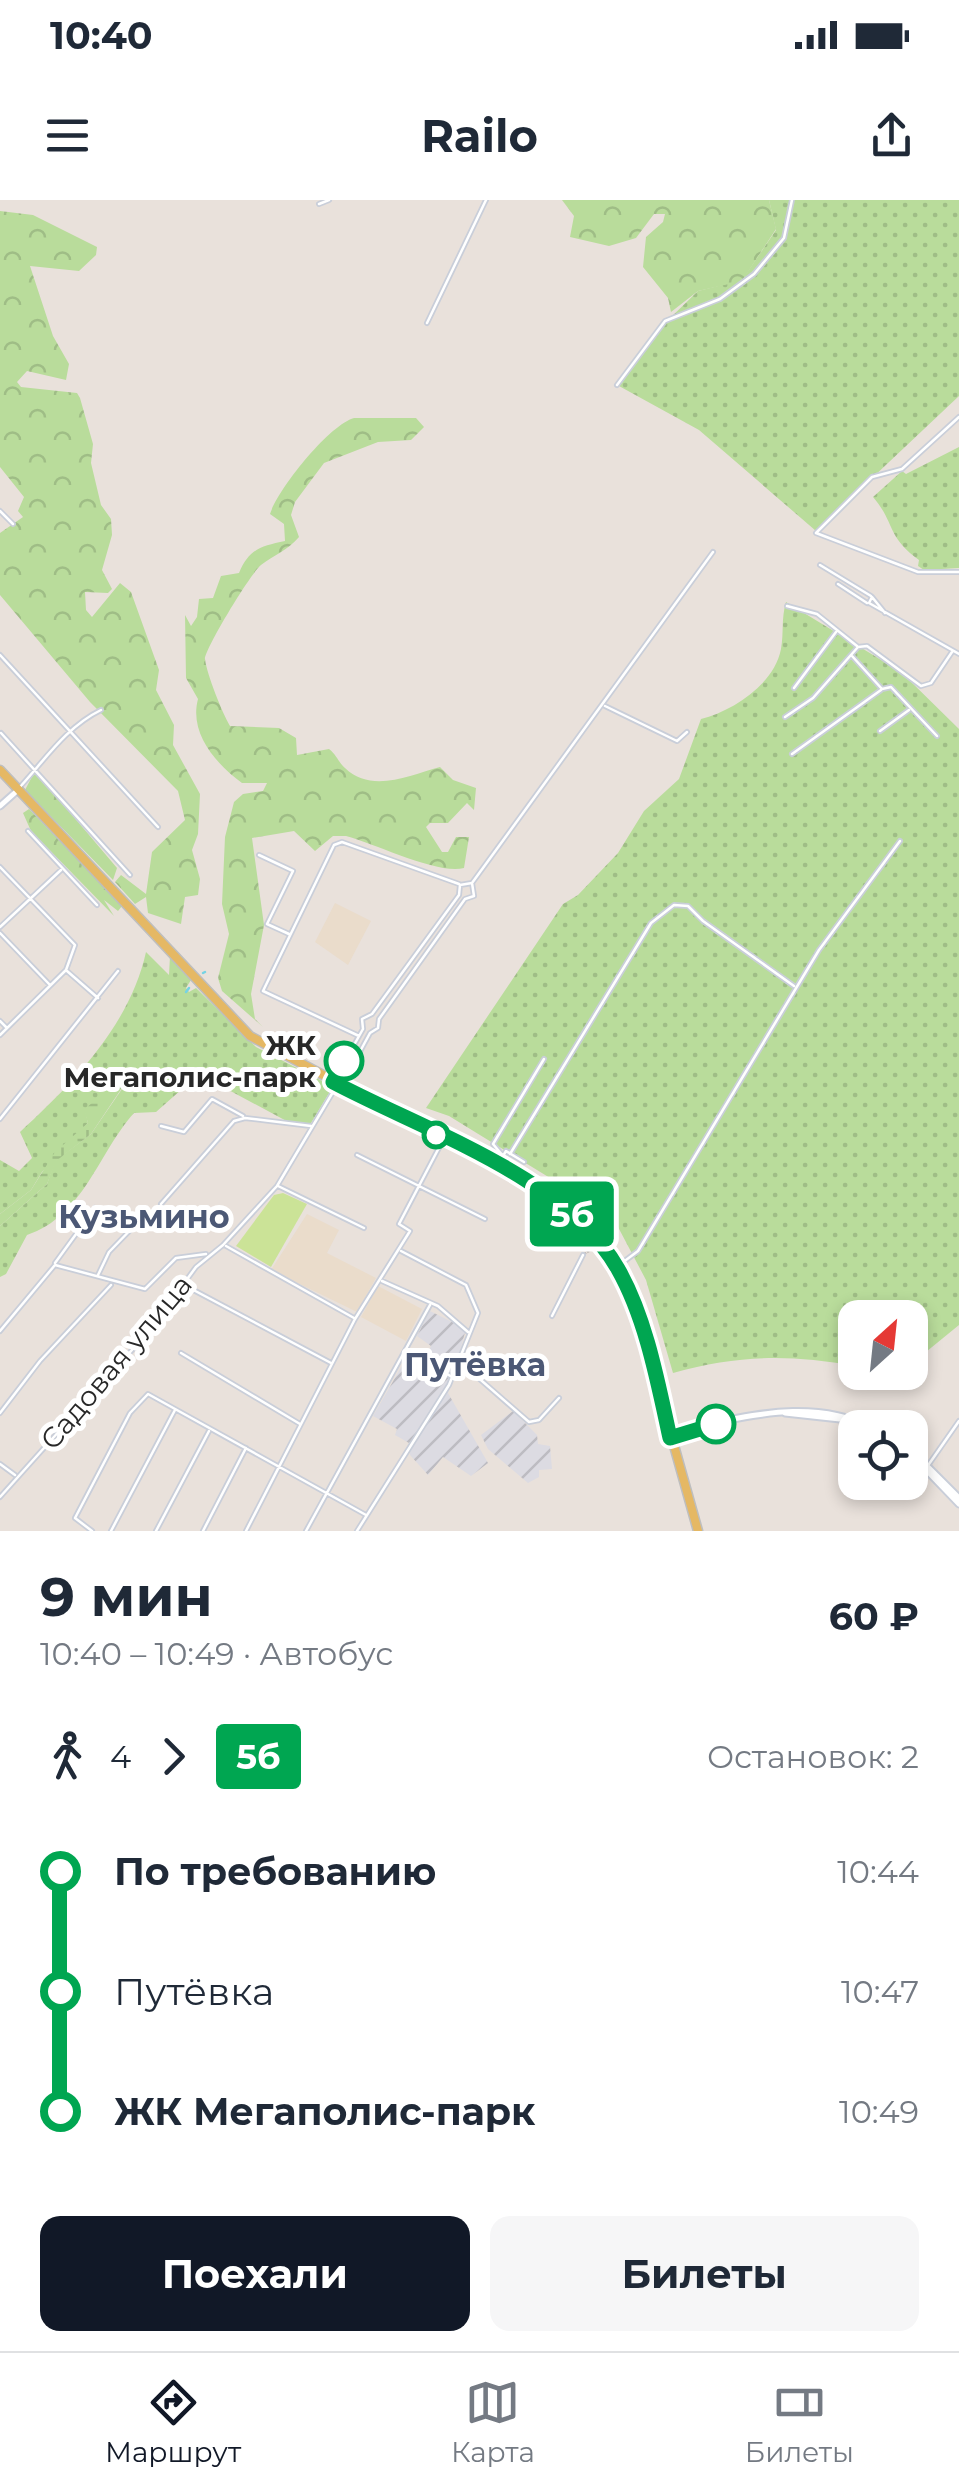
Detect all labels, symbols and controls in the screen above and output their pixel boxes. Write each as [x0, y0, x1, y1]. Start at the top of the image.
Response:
text: 10:40 [50, 12, 153, 59]
icon: menu [40, 108, 95, 163]
text: Railo [421, 108, 538, 163]
icon: share [864, 108, 919, 163]
place label: ЖК Мегаполис-парк [64, 1028, 316, 1094]
marker: ЖК Мегаполис-парк [325, 1042, 363, 1080]
unlabelled marker [423, 1122, 449, 1148]
line badge: 5б [527, 1182, 617, 1246]
text: 5б [550, 1193, 594, 1236]
district label: Кузьмино [58, 1197, 230, 1236]
street label: Садовая улица [33, 1268, 199, 1456]
north arrow [838, 1300, 928, 1390]
map controls [838, 1300, 928, 1500]
district label: Путёвка [404, 1345, 546, 1384]
unlabelled marker [697, 1405, 735, 1443]
button: locate [838, 1410, 928, 1500]
text: 9 мин [40, 1563, 213, 1630]
text: 60 ₽ [829, 1593, 919, 1640]
text: 10:40 – 10:49 · Автобус [40, 1634, 393, 1673]
icon: walk [40, 1729, 95, 1784]
icon: forward [146, 1729, 201, 1784]
text: 5б [236, 1735, 281, 1778]
text: 4 [110, 1737, 131, 1776]
text: Остановок: 2 [707, 1737, 919, 1776]
text: По требованию [114, 1848, 436, 1895]
text: 10:44 [837, 1852, 919, 1891]
text: Путёвка [114, 1968, 274, 2015]
text: 10:47 [841, 1972, 919, 2011]
text: ЖК Мегаполис-парк [114, 2088, 535, 2135]
text: 10:49 [839, 2092, 919, 2131]
button: Поехали [40, 2216, 470, 2331]
button: Билеты [490, 2216, 919, 2331]
tab: Маршрут [105, 2375, 241, 2469]
tab: Карта [451, 2375, 535, 2469]
tab: Билеты [745, 2375, 854, 2469]

